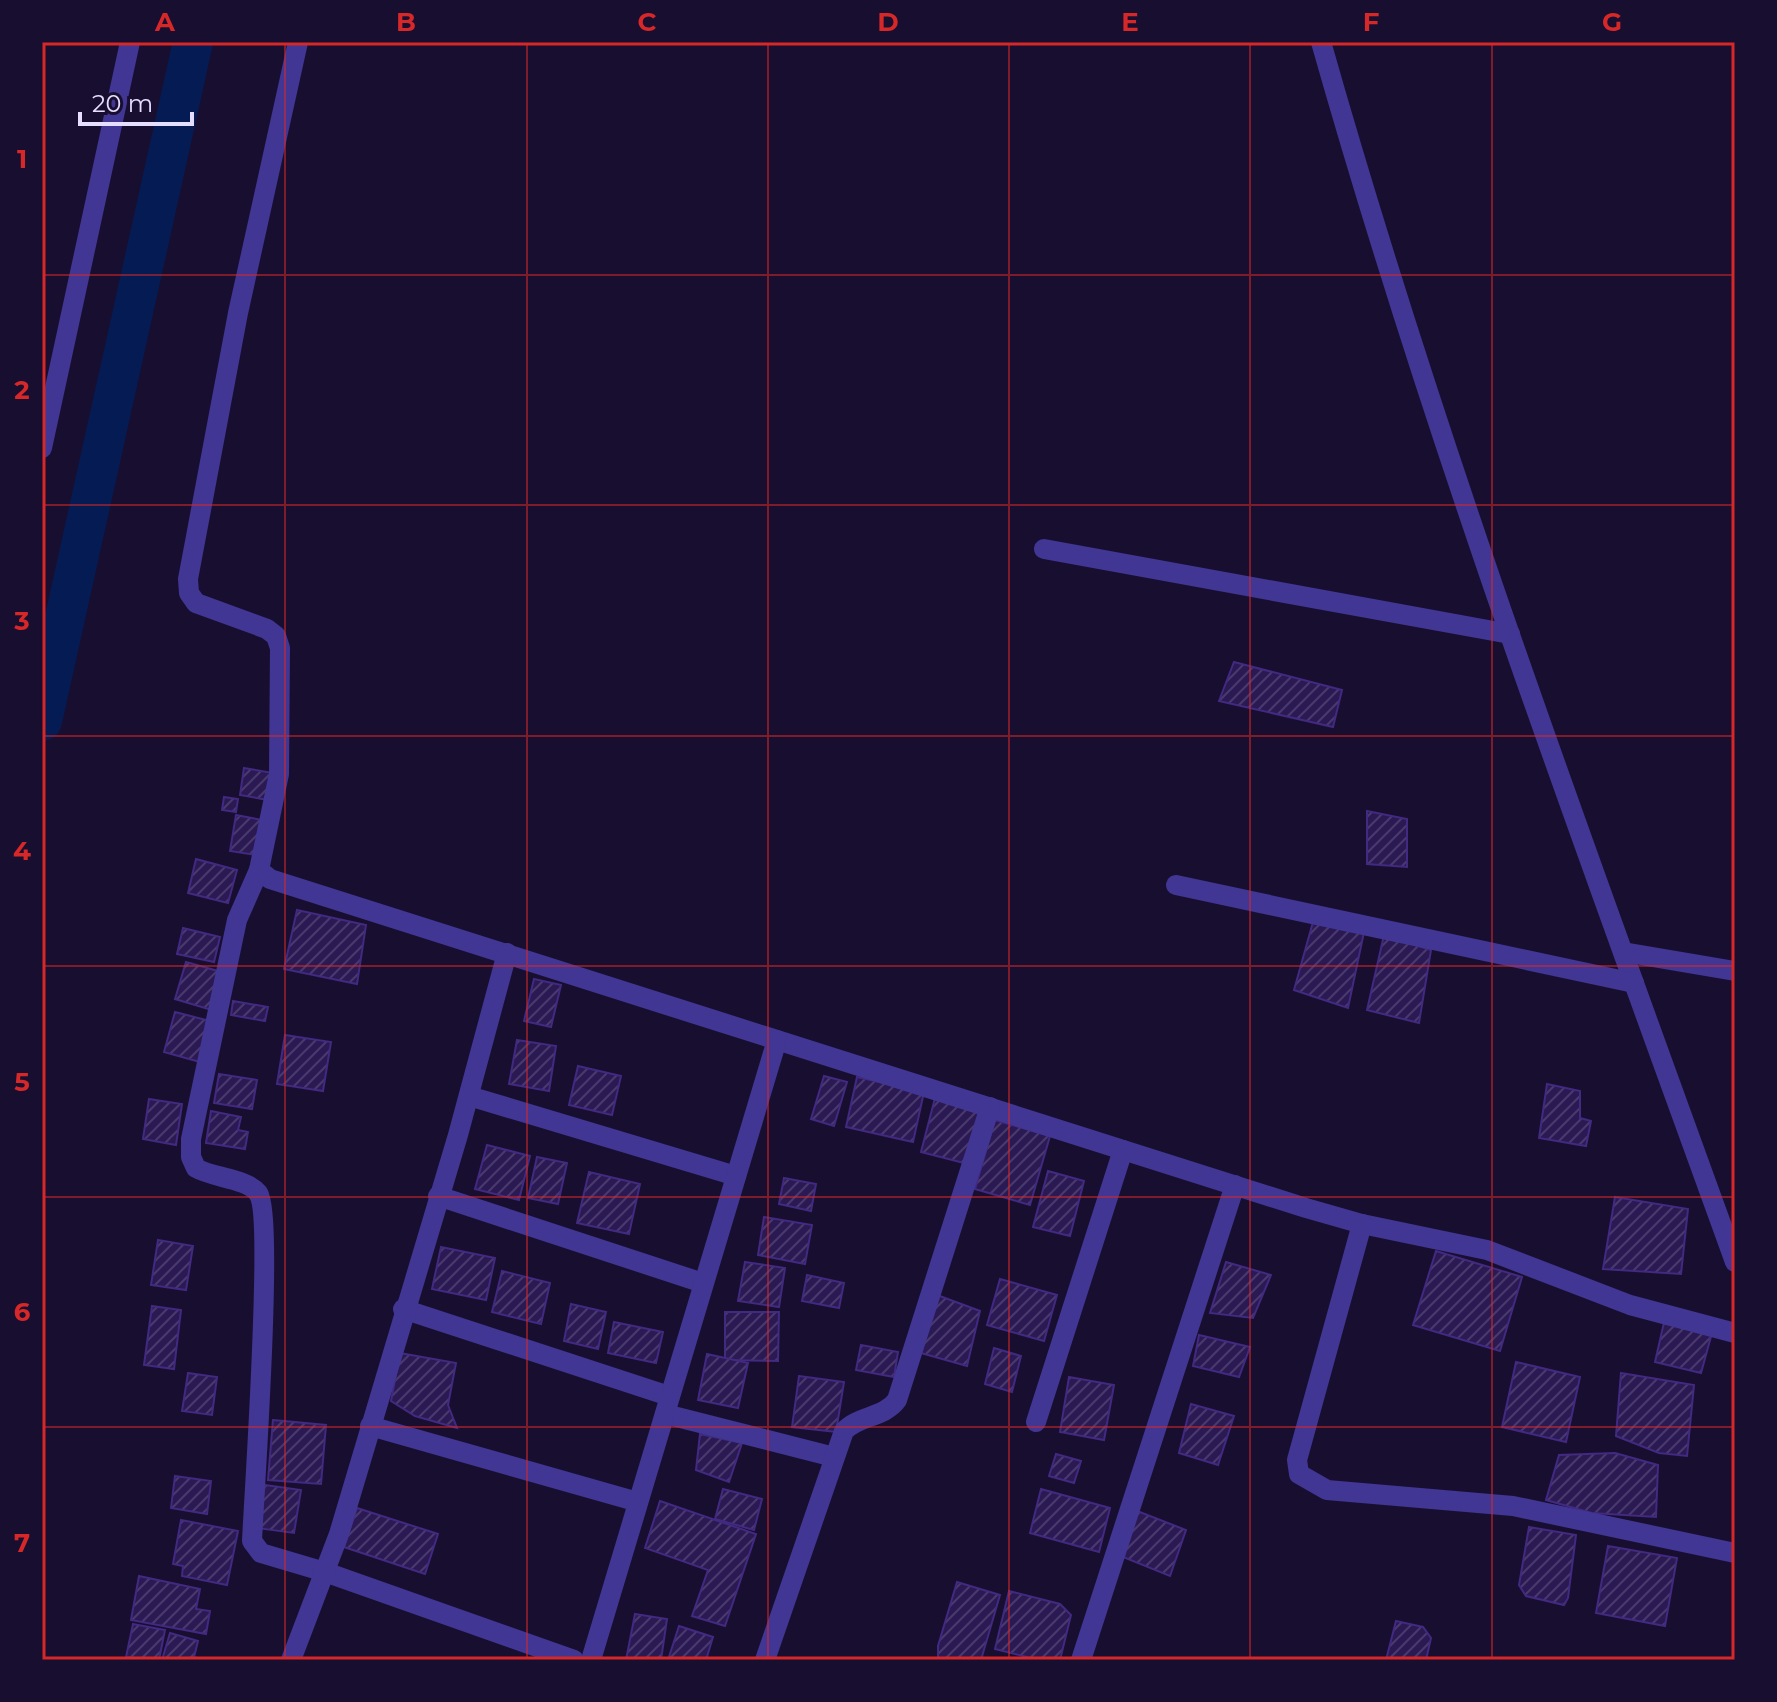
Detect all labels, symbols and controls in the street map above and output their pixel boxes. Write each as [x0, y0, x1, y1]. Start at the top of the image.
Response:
text: A [154, 6, 176, 38]
text: B [396, 6, 416, 38]
text: C [638, 6, 657, 38]
text: D [877, 6, 899, 38]
text: E [1121, 6, 1139, 38]
text: F [1363, 6, 1379, 38]
text: G [1602, 6, 1622, 38]
scale bar [80, 76, 192, 126]
text: 20 m [92, 89, 153, 118]
text: 1 [17, 143, 27, 175]
text: 2 [14, 374, 30, 406]
text: 3 [13, 605, 30, 637]
text: 4 [13, 835, 31, 867]
text: 5 [14, 1066, 30, 1098]
text: 6 [14, 1296, 31, 1328]
text: 7 [14, 1527, 30, 1559]

